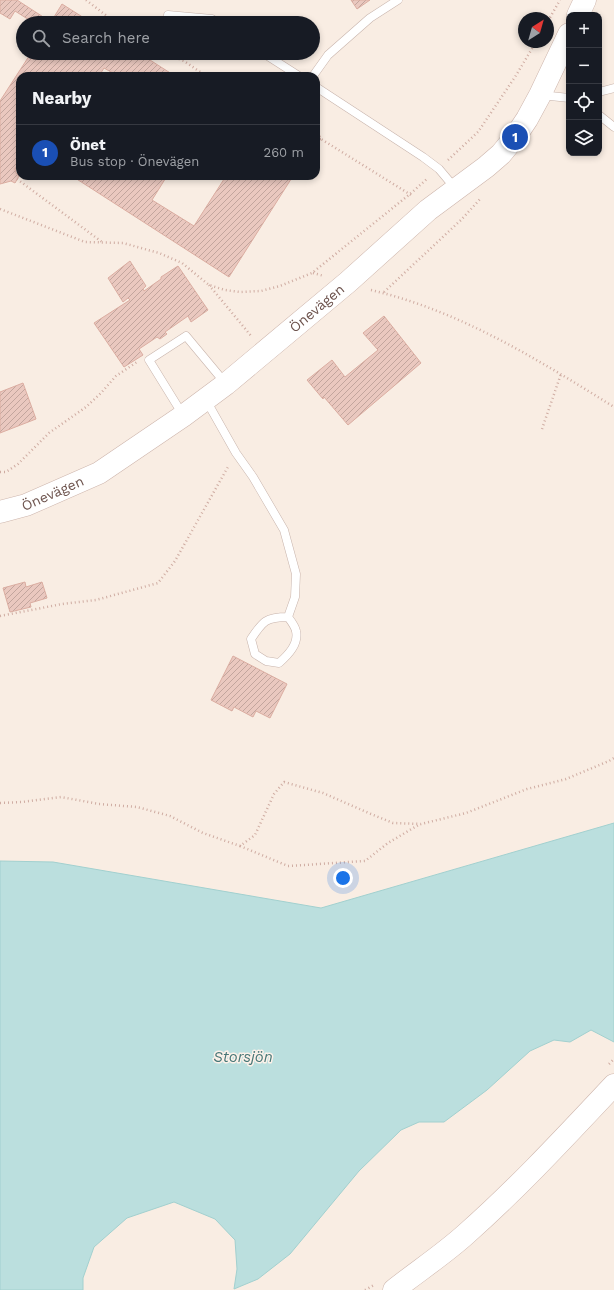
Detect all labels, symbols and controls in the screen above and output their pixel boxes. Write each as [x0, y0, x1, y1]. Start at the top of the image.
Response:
north arrow [518, 12, 554, 48]
map controls [566, 12, 602, 156]
button: + [566, 12, 602, 48]
search box [16, 16, 320, 60]
icon: search [30, 27, 52, 49]
text: Search here [62, 29, 150, 47]
button: − [566, 48, 602, 84]
button: locate [566, 84, 602, 120]
text: Nearby [32, 88, 91, 108]
button: layers [566, 120, 602, 156]
pin: 1 [502, 122, 528, 152]
text: Önet [70, 136, 105, 154]
text: 1 [42, 145, 48, 160]
text: 260 m [264, 145, 304, 160]
text: Bus stop · Önevägen [70, 154, 199, 169]
street label: Önevägen [286, 281, 347, 336]
street label: Önevägen [19, 473, 86, 514]
your location [333, 868, 353, 888]
water label: Storsjön [213, 1048, 273, 1066]

